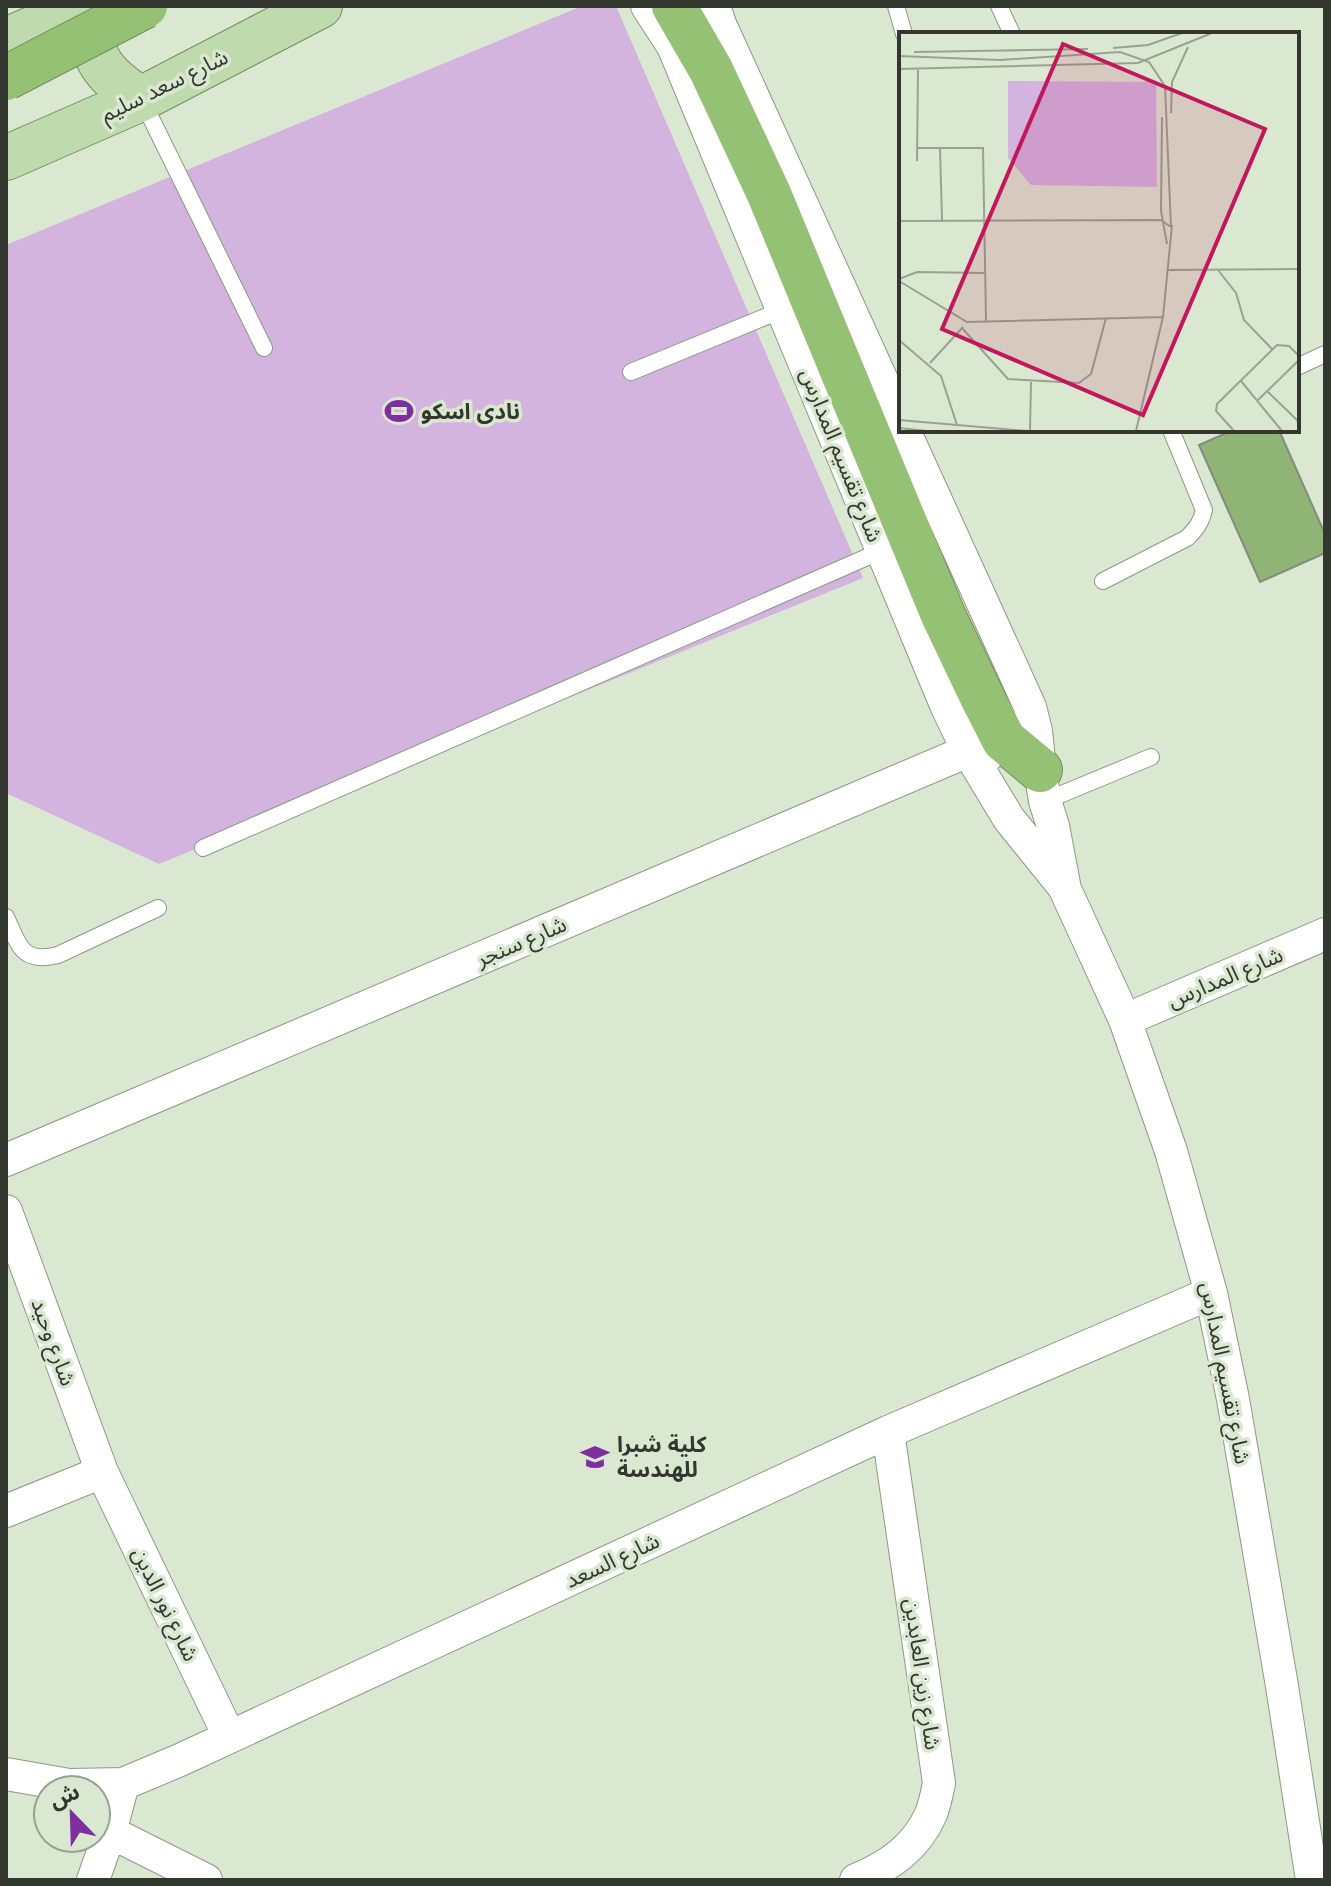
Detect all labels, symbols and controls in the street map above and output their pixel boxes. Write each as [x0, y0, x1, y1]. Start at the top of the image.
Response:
inset map [899, 32, 1299, 432]
street label: شارع سعد سليم [95, 41, 234, 131]
street label: شارع تقسيم المدارس [792, 364, 891, 547]
sports icon: نادى اسكو [384, 396, 414, 426]
place label: نادى اسكو [421, 396, 520, 425]
street label: شارع سنجر [470, 908, 572, 976]
street label: شارع المدارس [1163, 939, 1288, 1017]
street label: شارع تقسيم المدارس [1192, 1279, 1258, 1467]
street label: شارع وحيد [22, 1294, 84, 1391]
place label: كلية شبرا للهندسة [617, 1429, 707, 1483]
school or university icon: كلية شبرا للهندسة [580, 1442, 610, 1472]
street label: شارع السعد [560, 1525, 665, 1597]
street label: شارع نور الدين [124, 1542, 206, 1667]
street label: شارع زين العابدين [896, 1596, 948, 1752]
north arrow [32, 1774, 112, 1854]
text: ش [44, 1776, 84, 1814]

